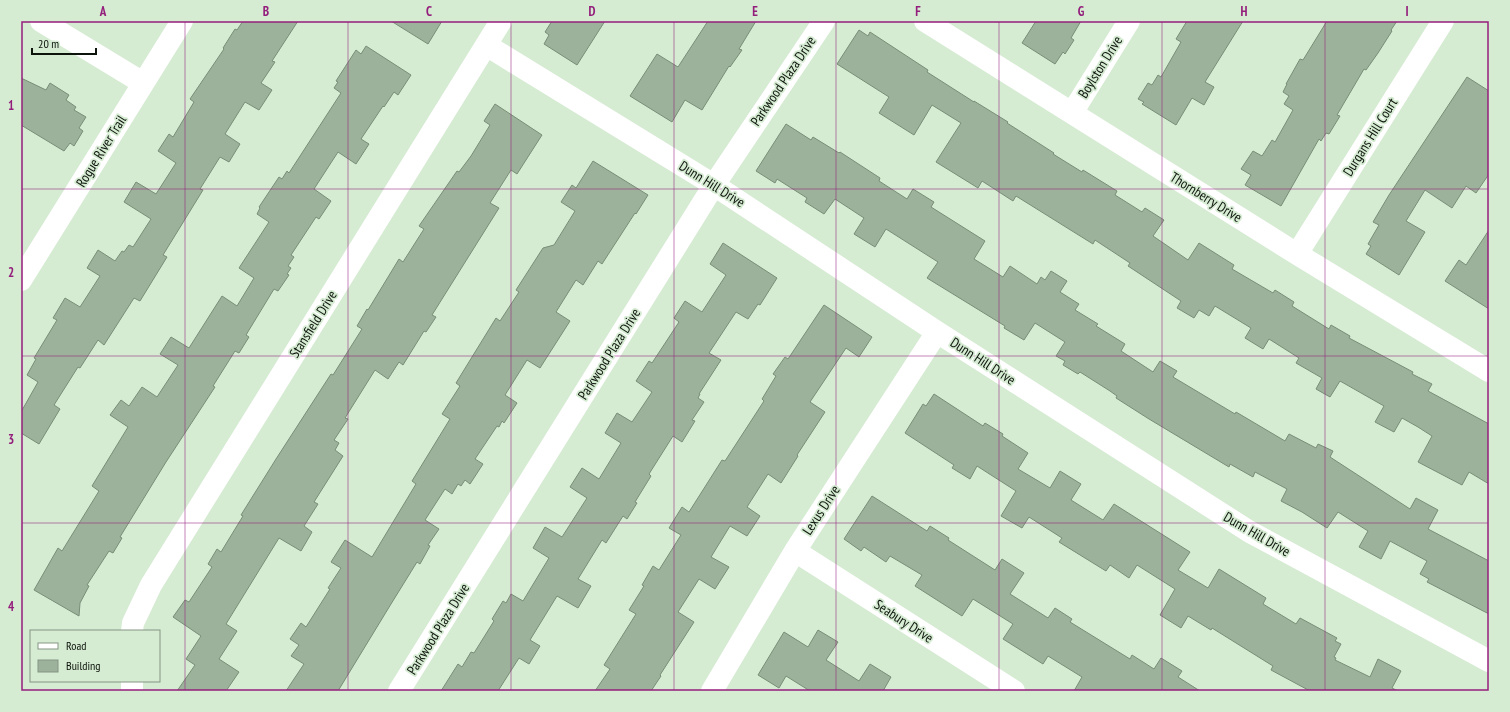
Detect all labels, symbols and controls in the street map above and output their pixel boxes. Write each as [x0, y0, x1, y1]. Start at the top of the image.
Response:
text: A [99, 3, 107, 20]
text: B [263, 3, 269, 20]
text: C [426, 3, 432, 20]
text: D [589, 3, 596, 20]
text: E [752, 3, 758, 20]
text: F [915, 3, 921, 20]
text: G [1078, 3, 1085, 20]
text: H [1241, 3, 1248, 20]
text: I [1405, 3, 1409, 20]
scale bar [32, 30, 96, 56]
street label: Boylston Drive [1074, 32, 1126, 101]
street label: Parkwood Plaza Drive [746, 33, 820, 129]
text: 20 m [38, 36, 59, 51]
street label: Durgans Hill Court [1339, 94, 1401, 179]
text: 1 [8, 97, 14, 114]
street label: Rogue River Trail [72, 111, 131, 190]
street label: Dunn Hill Drive [676, 157, 748, 211]
street label: Thornberry Drive [1167, 168, 1245, 226]
text: 2 [8, 264, 14, 281]
street label: Stansfield Drive [285, 287, 341, 361]
street label: Parkwood Plaza Drive [574, 305, 644, 403]
street label: Dunn Hill Drive [947, 333, 1019, 389]
text: 3 [8, 431, 14, 448]
street label: Lexus Drive [798, 482, 844, 538]
street label: Dunn Hill Drive [1220, 508, 1294, 560]
street label: Parkwood Plaza Drive [403, 580, 473, 678]
street label: Seabury Drive [871, 595, 937, 647]
text: 4 [8, 598, 15, 615]
legend [30, 630, 160, 682]
text: Road [66, 638, 86, 653]
text: Building [66, 658, 101, 673]

